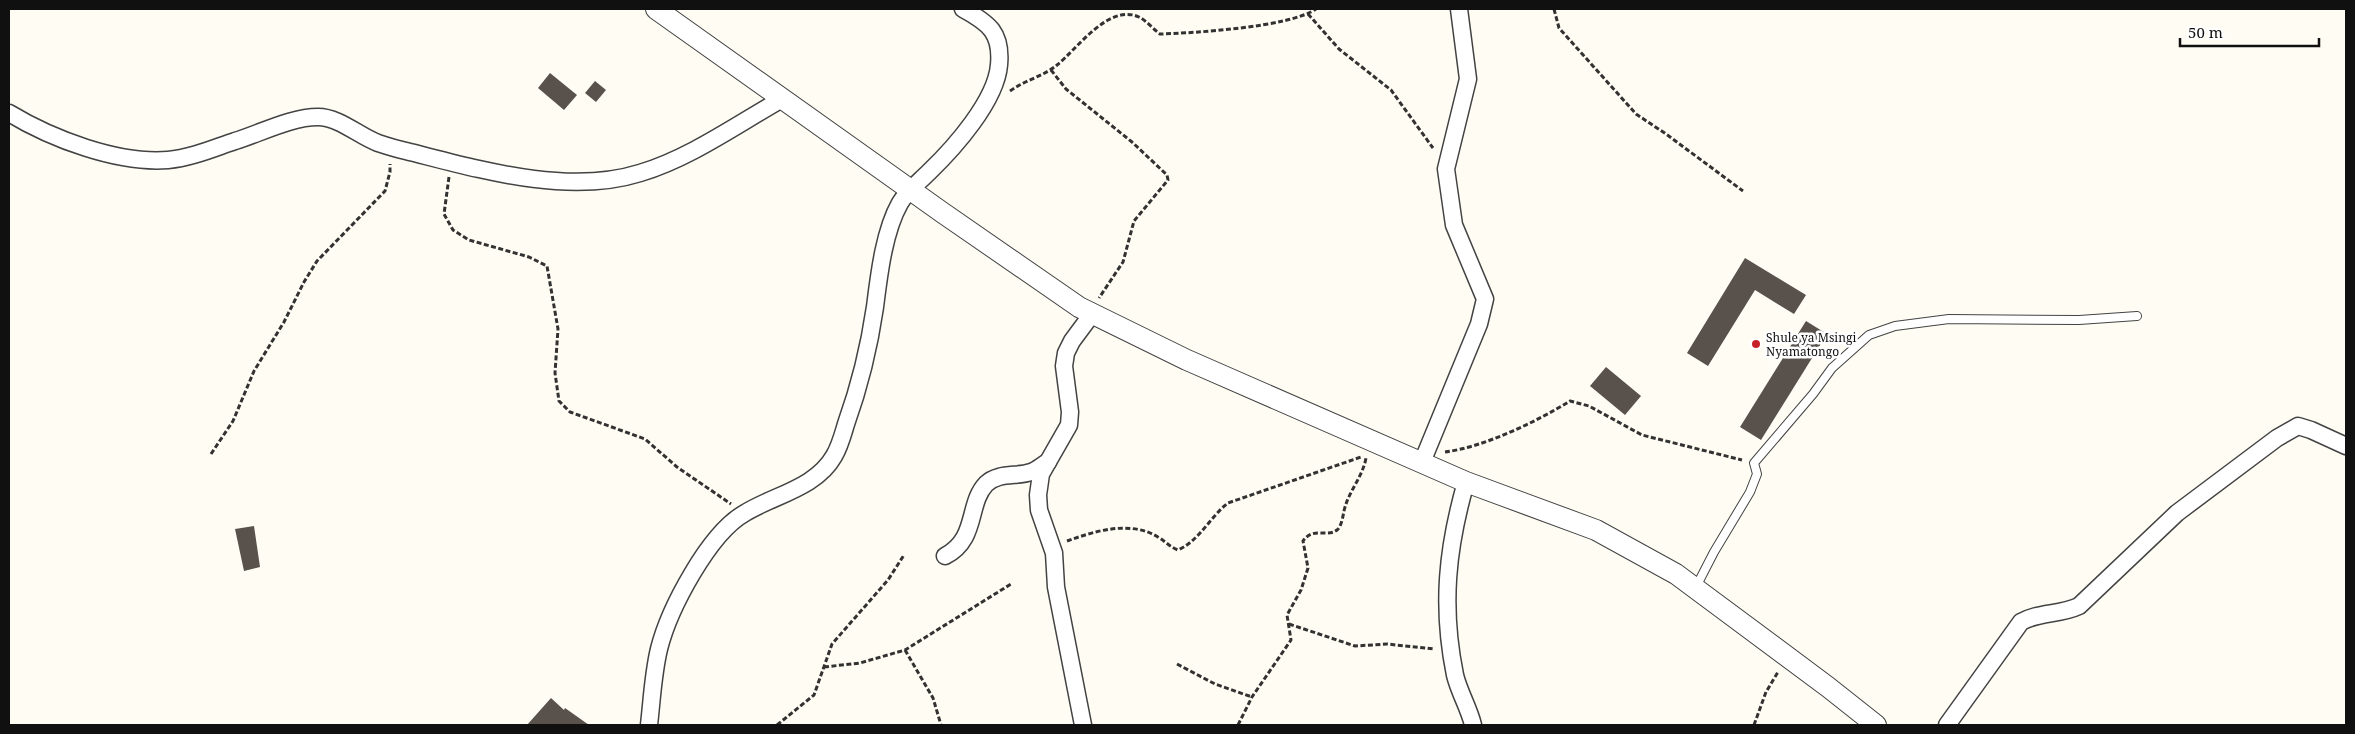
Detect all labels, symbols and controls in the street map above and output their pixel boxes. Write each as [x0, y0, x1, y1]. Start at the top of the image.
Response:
scale bar [2180, 15, 2319, 47]
text: 50 m [2188, 22, 2223, 42]
place label: Shule ya Msingi Nyamatongo [1766, 329, 1856, 360]
marker: Shule ya Msingi Nyamatongo [1750, 338, 1762, 350]

